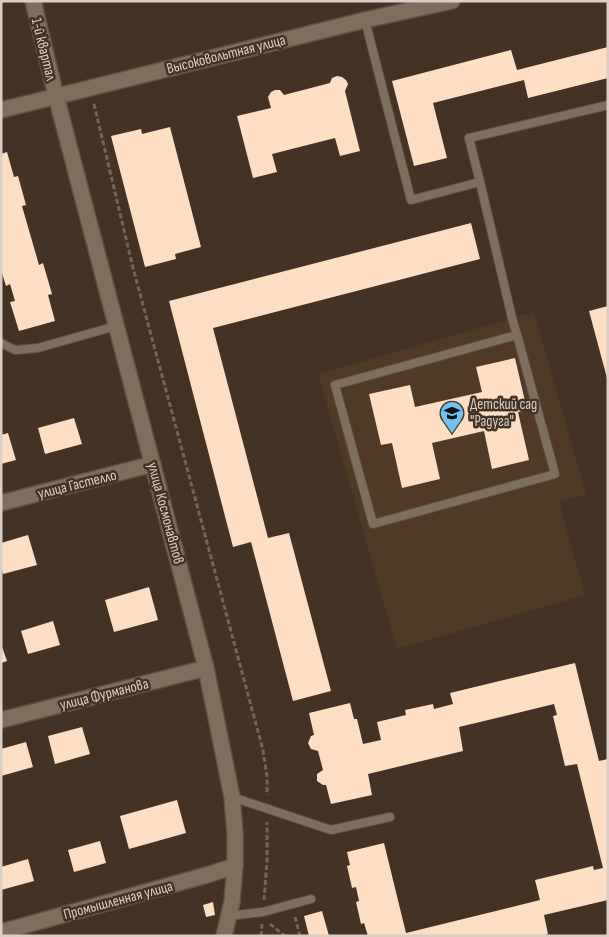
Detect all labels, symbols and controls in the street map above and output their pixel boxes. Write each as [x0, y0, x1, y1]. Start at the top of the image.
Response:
street label: 1-й квартал [27, 16, 61, 83]
street label: Высоковольтная улица [165, 30, 288, 78]
place label: Детский сад "Радуга" [470, 395, 537, 431]
school or university icon: Детский сад "Радуга" [439, 400, 465, 434]
street label: улица Космонавтов [143, 460, 188, 566]
street label: улица Гастелло [36, 466, 118, 503]
street label: улица Фурманова [58, 674, 151, 715]
street label: Промышленная улица [61, 877, 175, 924]

